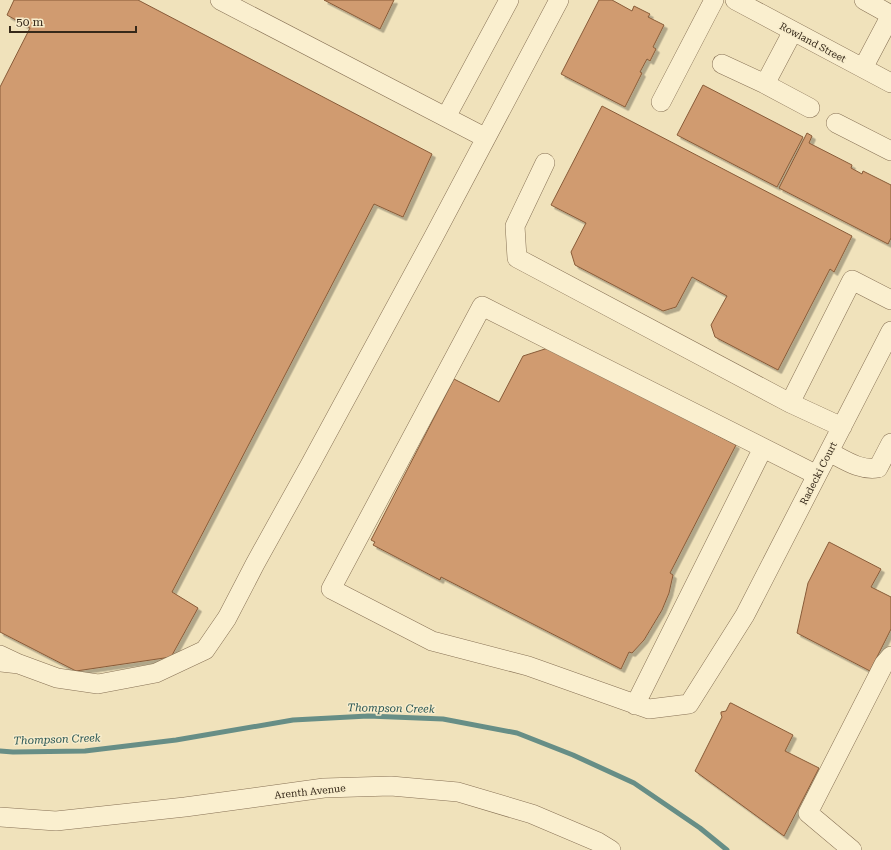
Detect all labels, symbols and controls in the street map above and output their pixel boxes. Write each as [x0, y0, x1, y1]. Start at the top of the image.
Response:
scale bar [10, 8, 136, 34]
text: 50 m [16, 15, 43, 29]
street label: Rowland Street [778, 20, 848, 65]
street label: Radecki Court [798, 440, 839, 507]
water label: Thompson Creek [347, 701, 435, 716]
water label: Thompson Creek [13, 731, 101, 748]
street label: Arenth Avenue [274, 782, 347, 801]

